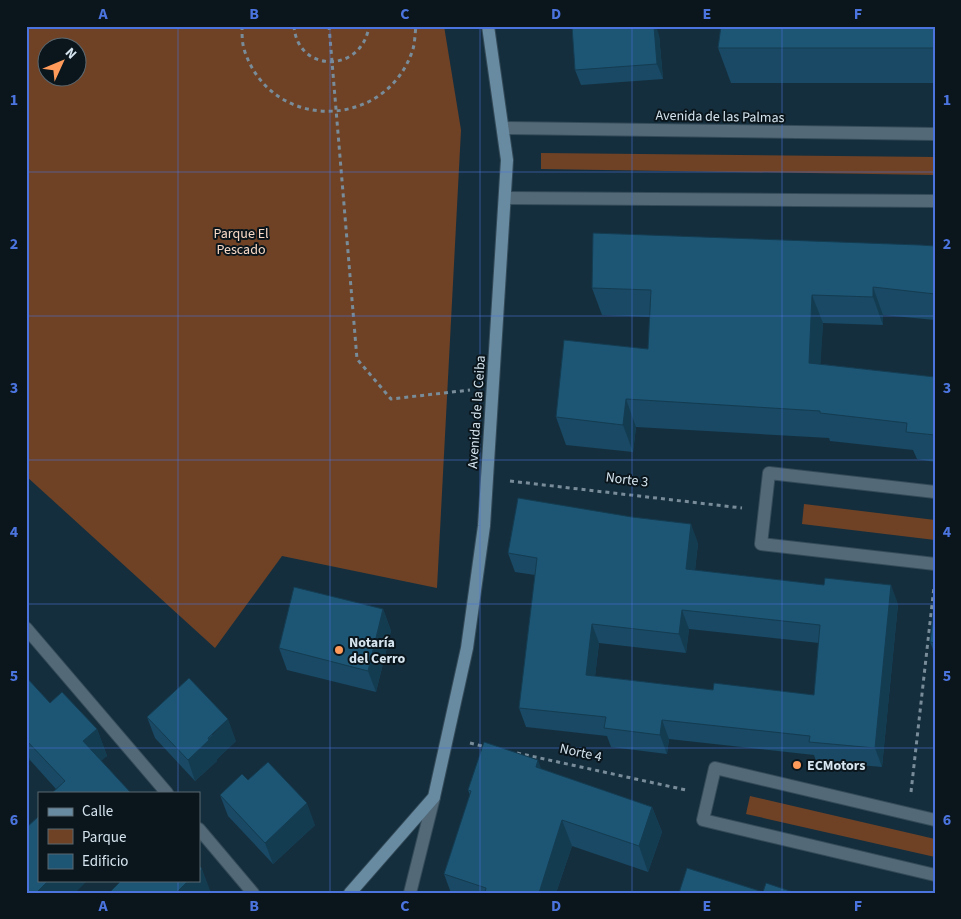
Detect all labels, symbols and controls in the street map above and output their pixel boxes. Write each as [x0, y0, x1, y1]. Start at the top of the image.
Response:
text: A [97, 3, 108, 25]
text: B [249, 3, 259, 25]
text: C [400, 3, 410, 25]
text: D [551, 3, 561, 25]
text: E [703, 3, 711, 25]
text: F [854, 3, 862, 25]
north arrow [38, 38, 88, 88]
text: N [60, 43, 81, 64]
text: 1 [10, 89, 18, 111]
text: 1 [943, 89, 951, 111]
street label: Avenida de las Palmas [655, 106, 785, 128]
park label: Parque El Pescado [213, 224, 269, 260]
text: 2 [10, 233, 18, 255]
text: 2 [943, 233, 951, 255]
street label: Avenida de la Ceiba [463, 355, 491, 469]
text: 3 [10, 377, 18, 399]
text: 3 [943, 377, 951, 399]
street label: Norte 3 [604, 467, 649, 493]
text: 4 [10, 521, 19, 543]
text: 4 [943, 521, 952, 543]
place label: Notaría del Cerro [349, 633, 405, 669]
marker: Notaría del Cerro [333, 644, 345, 656]
text: 5 [10, 665, 18, 687]
text: 5 [943, 665, 951, 687]
street label: Norte 4 [558, 739, 604, 767]
place label: ECMotors [807, 756, 865, 776]
marker: ECMotors [791, 759, 803, 771]
legend [38, 792, 200, 882]
text: Calle [82, 801, 113, 822]
text: 6 [10, 809, 18, 831]
text: 6 [943, 809, 951, 831]
text: Parque [82, 827, 126, 848]
text: Edificio [82, 851, 129, 872]
text: A [97, 895, 108, 917]
text: B [249, 895, 259, 917]
text: C [400, 895, 410, 917]
text: D [551, 895, 561, 917]
text: E [703, 895, 711, 917]
text: F [854, 895, 862, 917]

